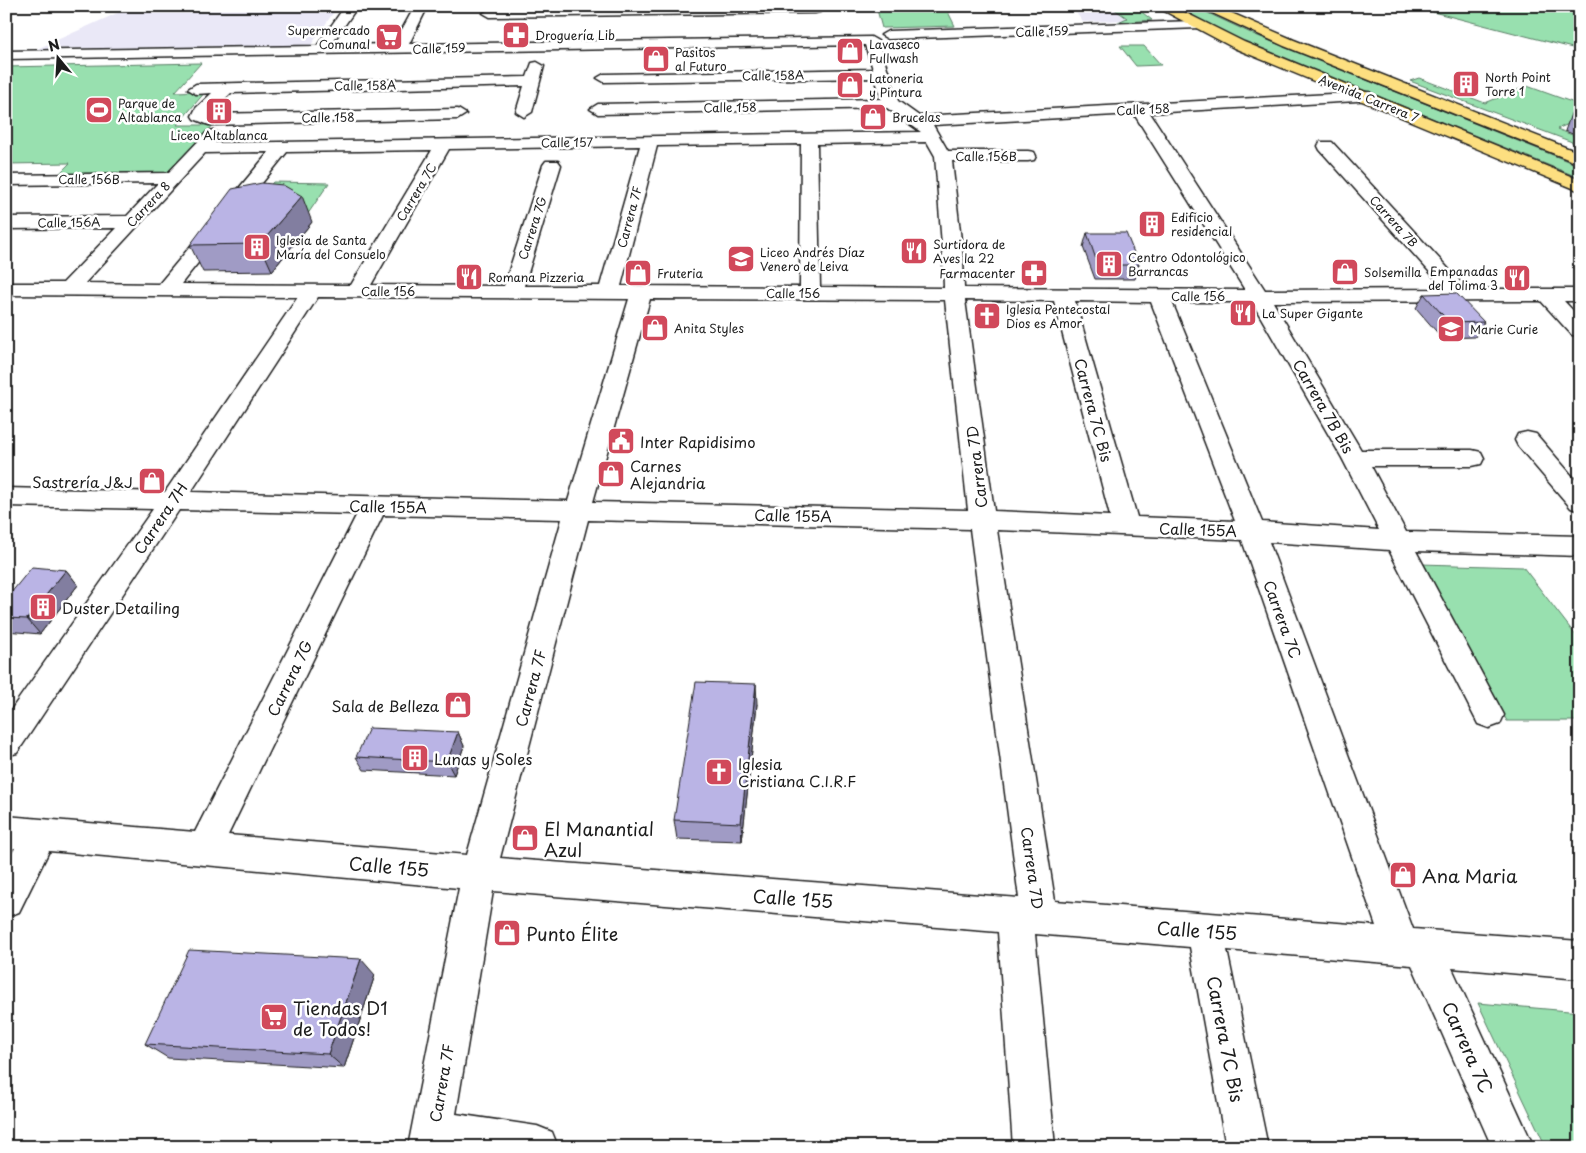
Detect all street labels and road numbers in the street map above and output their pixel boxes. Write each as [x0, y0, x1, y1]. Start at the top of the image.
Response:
street label: Calle 159 [1015, 21, 1069, 41]
street label: Calle 159 [412, 38, 466, 58]
street label: Calle 158A [742, 65, 804, 85]
street label: Avenida Carrera 7 [1316, 70, 1422, 126]
street label: Calle 158A [334, 75, 396, 95]
street label: Calle 158 [703, 98, 757, 116]
street label: Calle 158 [1116, 99, 1170, 119]
street label: Calle 158 [301, 108, 355, 126]
street label: Calle 157 [541, 133, 594, 151]
street label: Calle 156B [955, 147, 1017, 165]
street label: Carrera 7C [391, 159, 441, 225]
street label: Calle 156B [58, 170, 120, 188]
street label: Carrera 8 [122, 177, 174, 231]
street label: Carrera 7F [612, 184, 646, 250]
street label: Carrera 7B [1366, 191, 1422, 251]
street label: Carrera 7G [513, 194, 551, 262]
street label: Calle 156A [37, 212, 101, 232]
street label: Calle 156 [361, 282, 415, 300]
street label: Calle 156 [766, 284, 820, 302]
street label: Calle 156 [1171, 287, 1225, 305]
street label: Carrera 7B Bis [1288, 355, 1360, 458]
street label: Carrera 7C Bis [1069, 356, 1119, 465]
street label: Carrera 7D [960, 424, 992, 510]
street label: Carrera 7H [127, 477, 193, 559]
street label: Calle 155A [349, 494, 427, 518]
street label: Calle 155A [754, 503, 832, 527]
street label: Calle 155A [1159, 516, 1237, 542]
street label: Carrera 7C [1258, 577, 1308, 661]
street label: Carrera 7G [261, 636, 317, 720]
street label: Carrera 7F [509, 646, 551, 729]
street label: Carrera 7D [1016, 825, 1050, 911]
street label: Calle 155 [348, 849, 430, 883]
street label: Calle 155 [752, 882, 834, 914]
street label: Calle 155 [1156, 914, 1238, 946]
street label: Carrera 7C Bis [1201, 974, 1251, 1104]
street label: Carrera 7C [1436, 997, 1500, 1097]
street label: Carrera 7F [423, 1042, 459, 1124]

